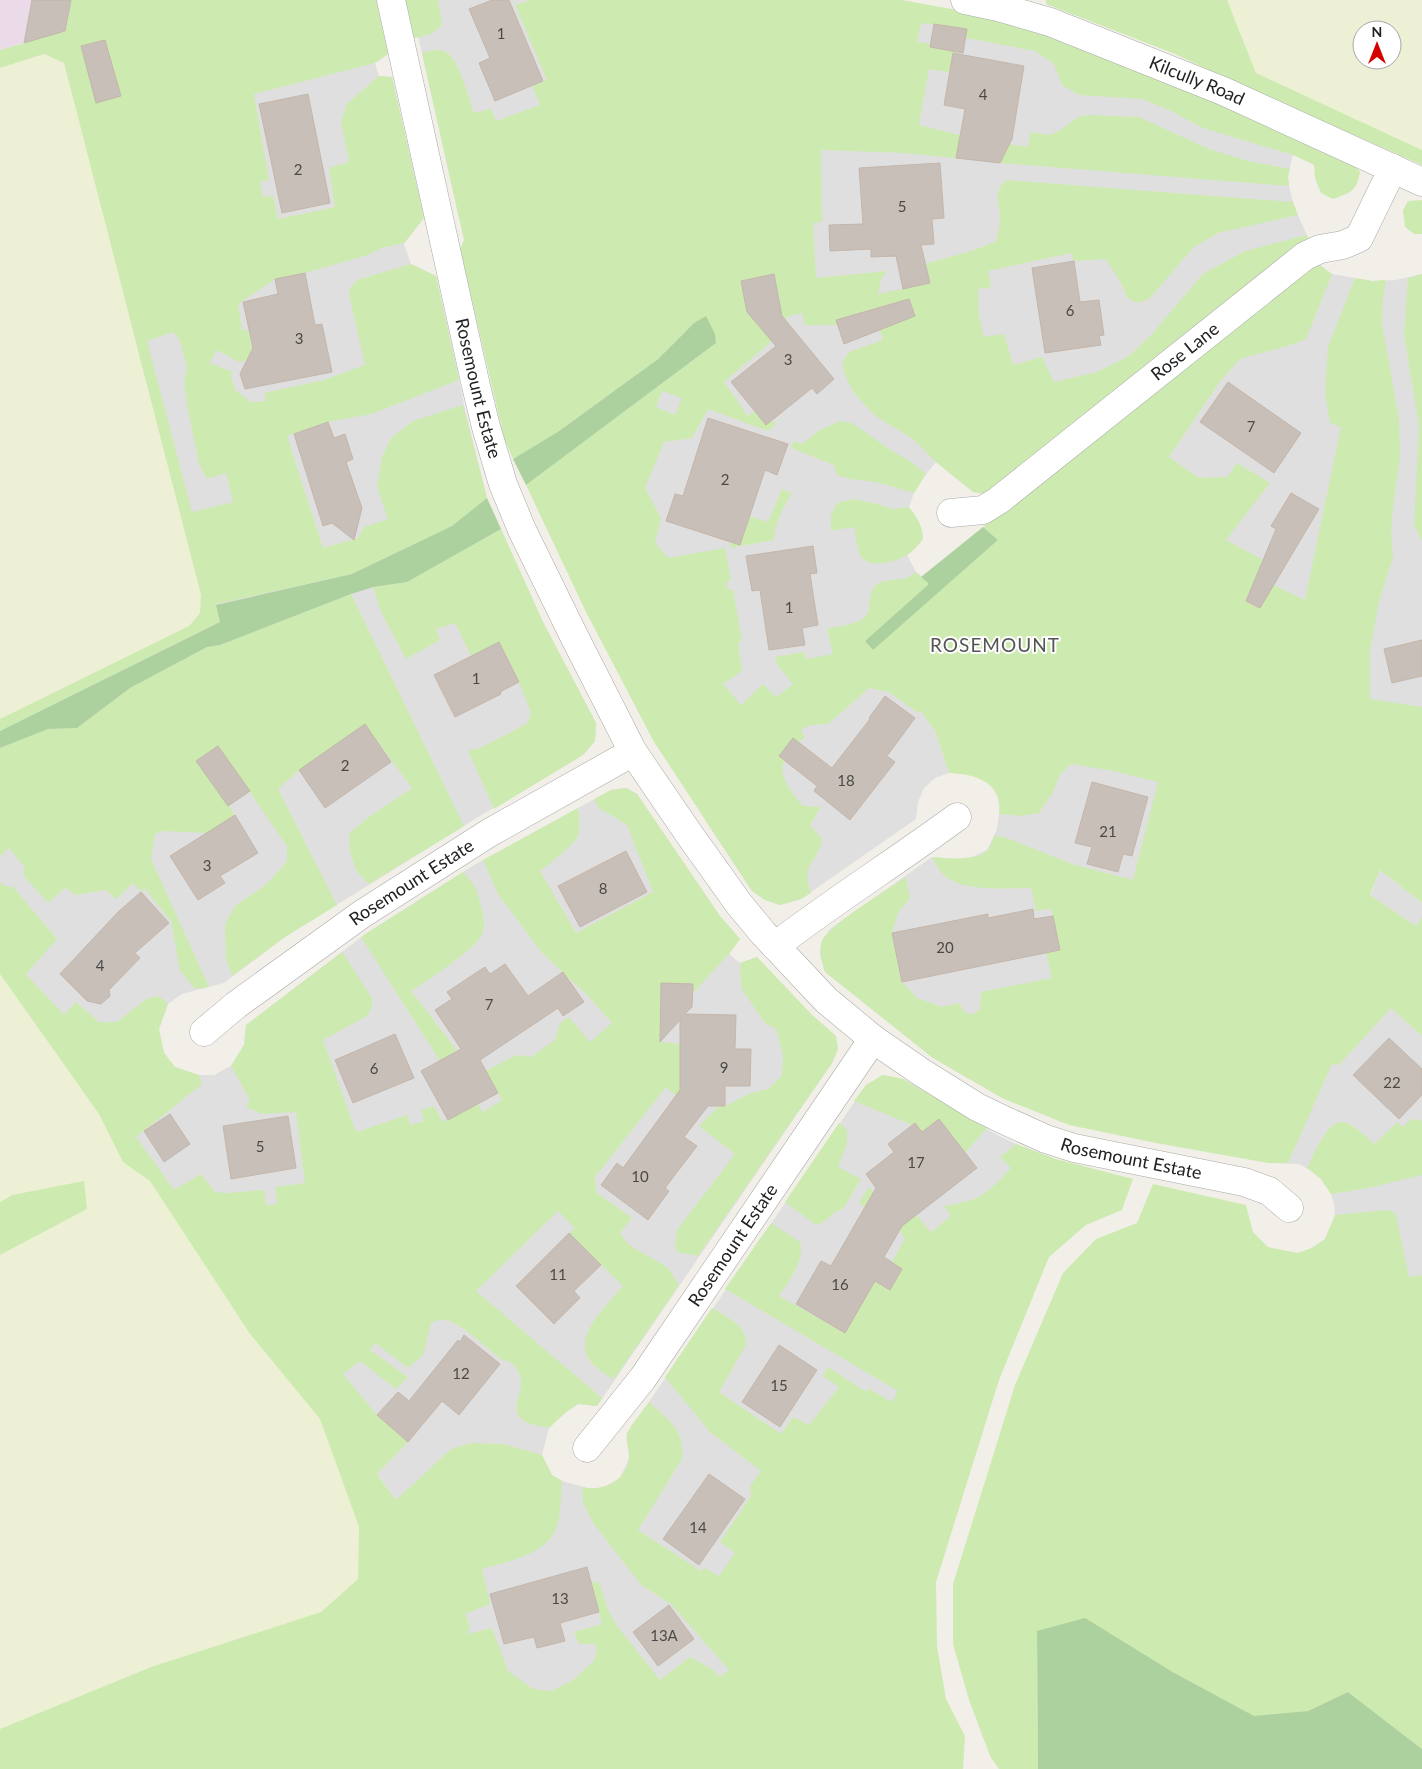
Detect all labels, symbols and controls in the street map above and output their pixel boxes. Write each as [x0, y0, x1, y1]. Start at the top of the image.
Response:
north arrow [1352, 20, 1402, 70]
text: N [1372, 23, 1382, 40]
house number: 1 [497, 24, 505, 42]
street label: Kilcully Road [1146, 51, 1248, 109]
house number: 4 [979, 85, 988, 103]
house number: 2 [294, 160, 302, 178]
house number: 5 [898, 197, 906, 215]
house number: 6 [1066, 301, 1075, 319]
street label: Rosemount Estate [451, 316, 507, 461]
street label: Rose Lane [1146, 317, 1223, 385]
house number: 3 [295, 329, 303, 347]
house number: 3 [784, 350, 792, 368]
house number: 7 [1247, 417, 1256, 435]
house number: 2 [721, 470, 729, 488]
house number: 1 [785, 598, 793, 616]
district label: ROSEMOUNT [930, 633, 1060, 656]
house number: 1 [472, 669, 480, 687]
house number: 2 [341, 756, 349, 774]
house number: 18 [837, 771, 855, 789]
house number: 21 [1099, 822, 1117, 840]
street label: Rosemount Estate [344, 834, 477, 930]
house number: 3 [203, 856, 211, 874]
house number: 8 [599, 879, 607, 897]
house number: 20 [936, 938, 954, 956]
house number: 4 [96, 956, 105, 974]
house number: 7 [485, 995, 494, 1013]
house number: 9 [720, 1058, 728, 1076]
house number: 6 [370, 1059, 379, 1077]
house number: 22 [1383, 1073, 1401, 1091]
street label: Rosemount Estate [1058, 1132, 1204, 1183]
house number: 5 [256, 1137, 264, 1155]
house number: 17 [907, 1153, 925, 1171]
house number: 10 [631, 1167, 649, 1185]
street label: Rosemount Estate [683, 1179, 782, 1310]
house number: 11 [549, 1265, 567, 1283]
house number: 16 [831, 1275, 849, 1293]
house number: 12 [452, 1364, 470, 1382]
house number: 15 [770, 1376, 788, 1394]
house number: 14 [689, 1518, 707, 1536]
house number: 13 [551, 1589, 569, 1607]
house number: 13A [650, 1626, 679, 1644]

